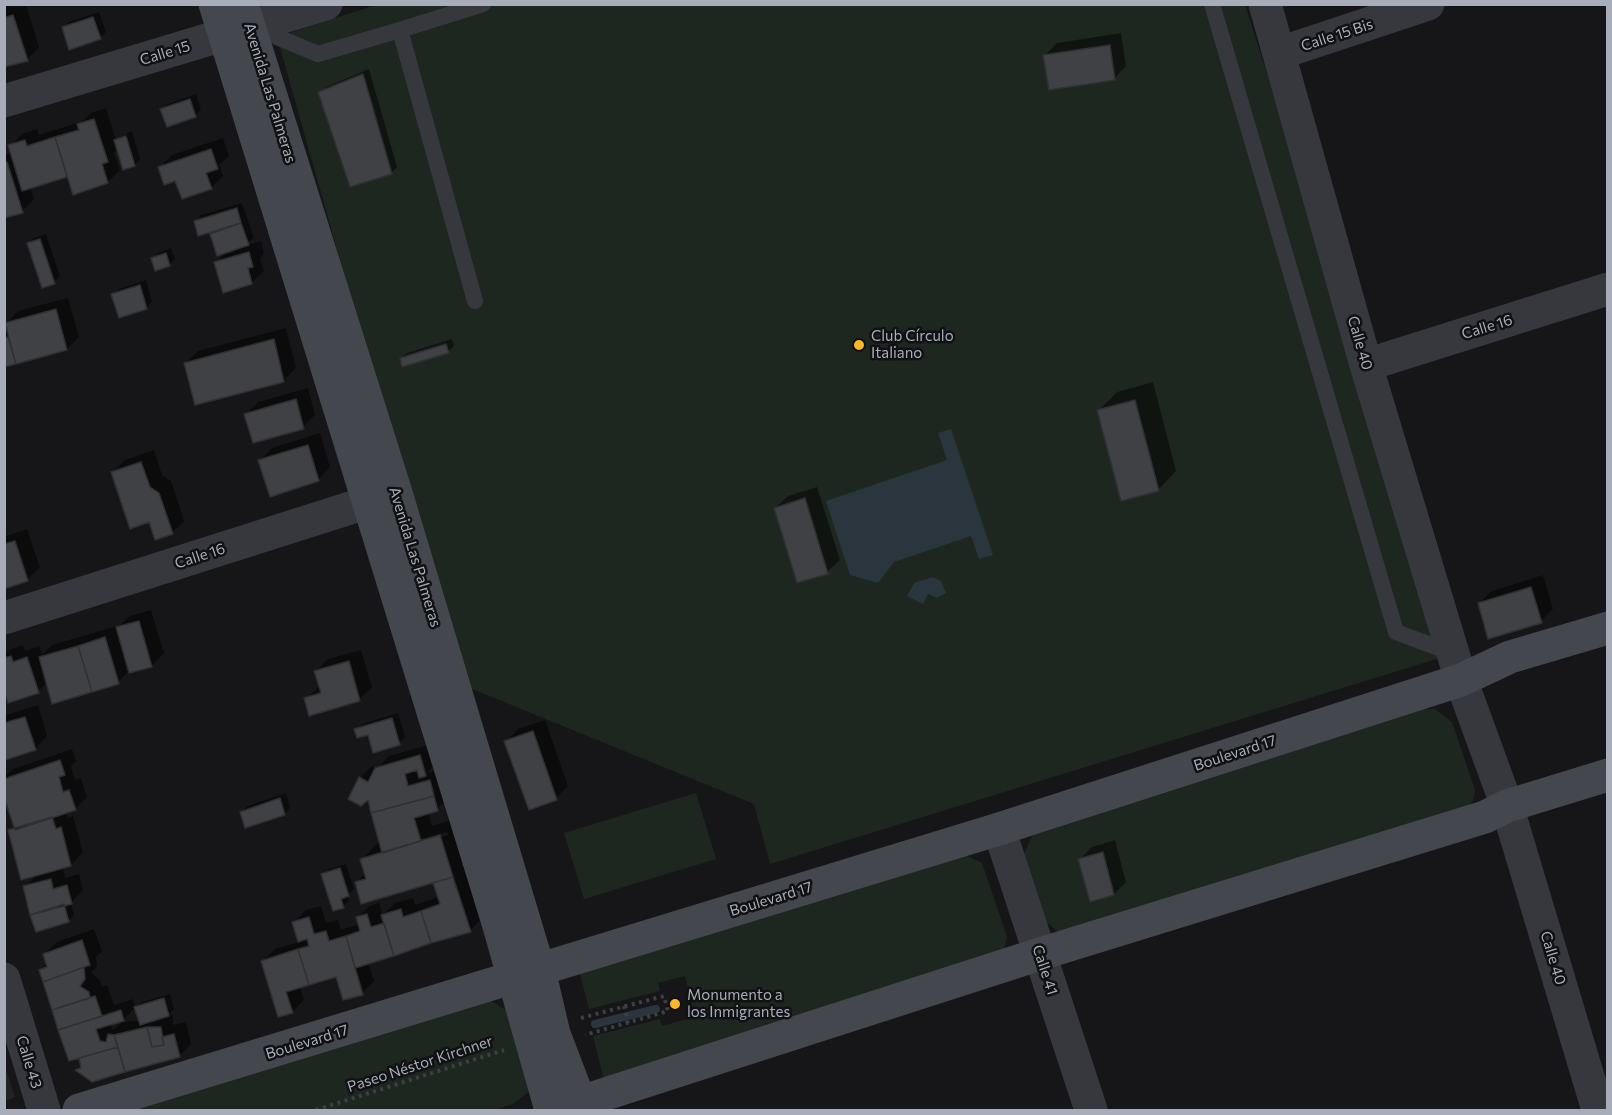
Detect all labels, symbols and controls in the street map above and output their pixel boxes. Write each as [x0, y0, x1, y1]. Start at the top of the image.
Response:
street label: Calle 15 Bis [1299, 15, 1375, 55]
street label: Avenida Las Palmeras [240, 21, 300, 165]
street label: Calle 15 [138, 37, 192, 69]
street label: Calle 16 [1459, 311, 1515, 343]
street label: Calle 40 [1344, 314, 1376, 372]
place label: Club Círculo Italiano [871, 327, 954, 362]
marker: Club Círculo Italiano [852, 338, 866, 352]
street label: Avenida Las Palmeras [385, 485, 445, 629]
street label: Calle 16 [172, 539, 228, 573]
street label: Boulevard 17 [1192, 731, 1278, 775]
street label: Boulevard 17 [727, 878, 815, 920]
street label: Calle 40 [1536, 929, 1570, 987]
street label: Calle 41 [1028, 943, 1062, 997]
place label: Monumento a los Inmigrantes [687, 986, 790, 1021]
marker: Monumento a los Inmigrantes [668, 997, 682, 1011]
street label: Boulevard 17 [263, 1021, 351, 1063]
street label: Paseo Néstor Kirchner [345, 1032, 495, 1096]
street label: Calle 43 [12, 1034, 46, 1090]

